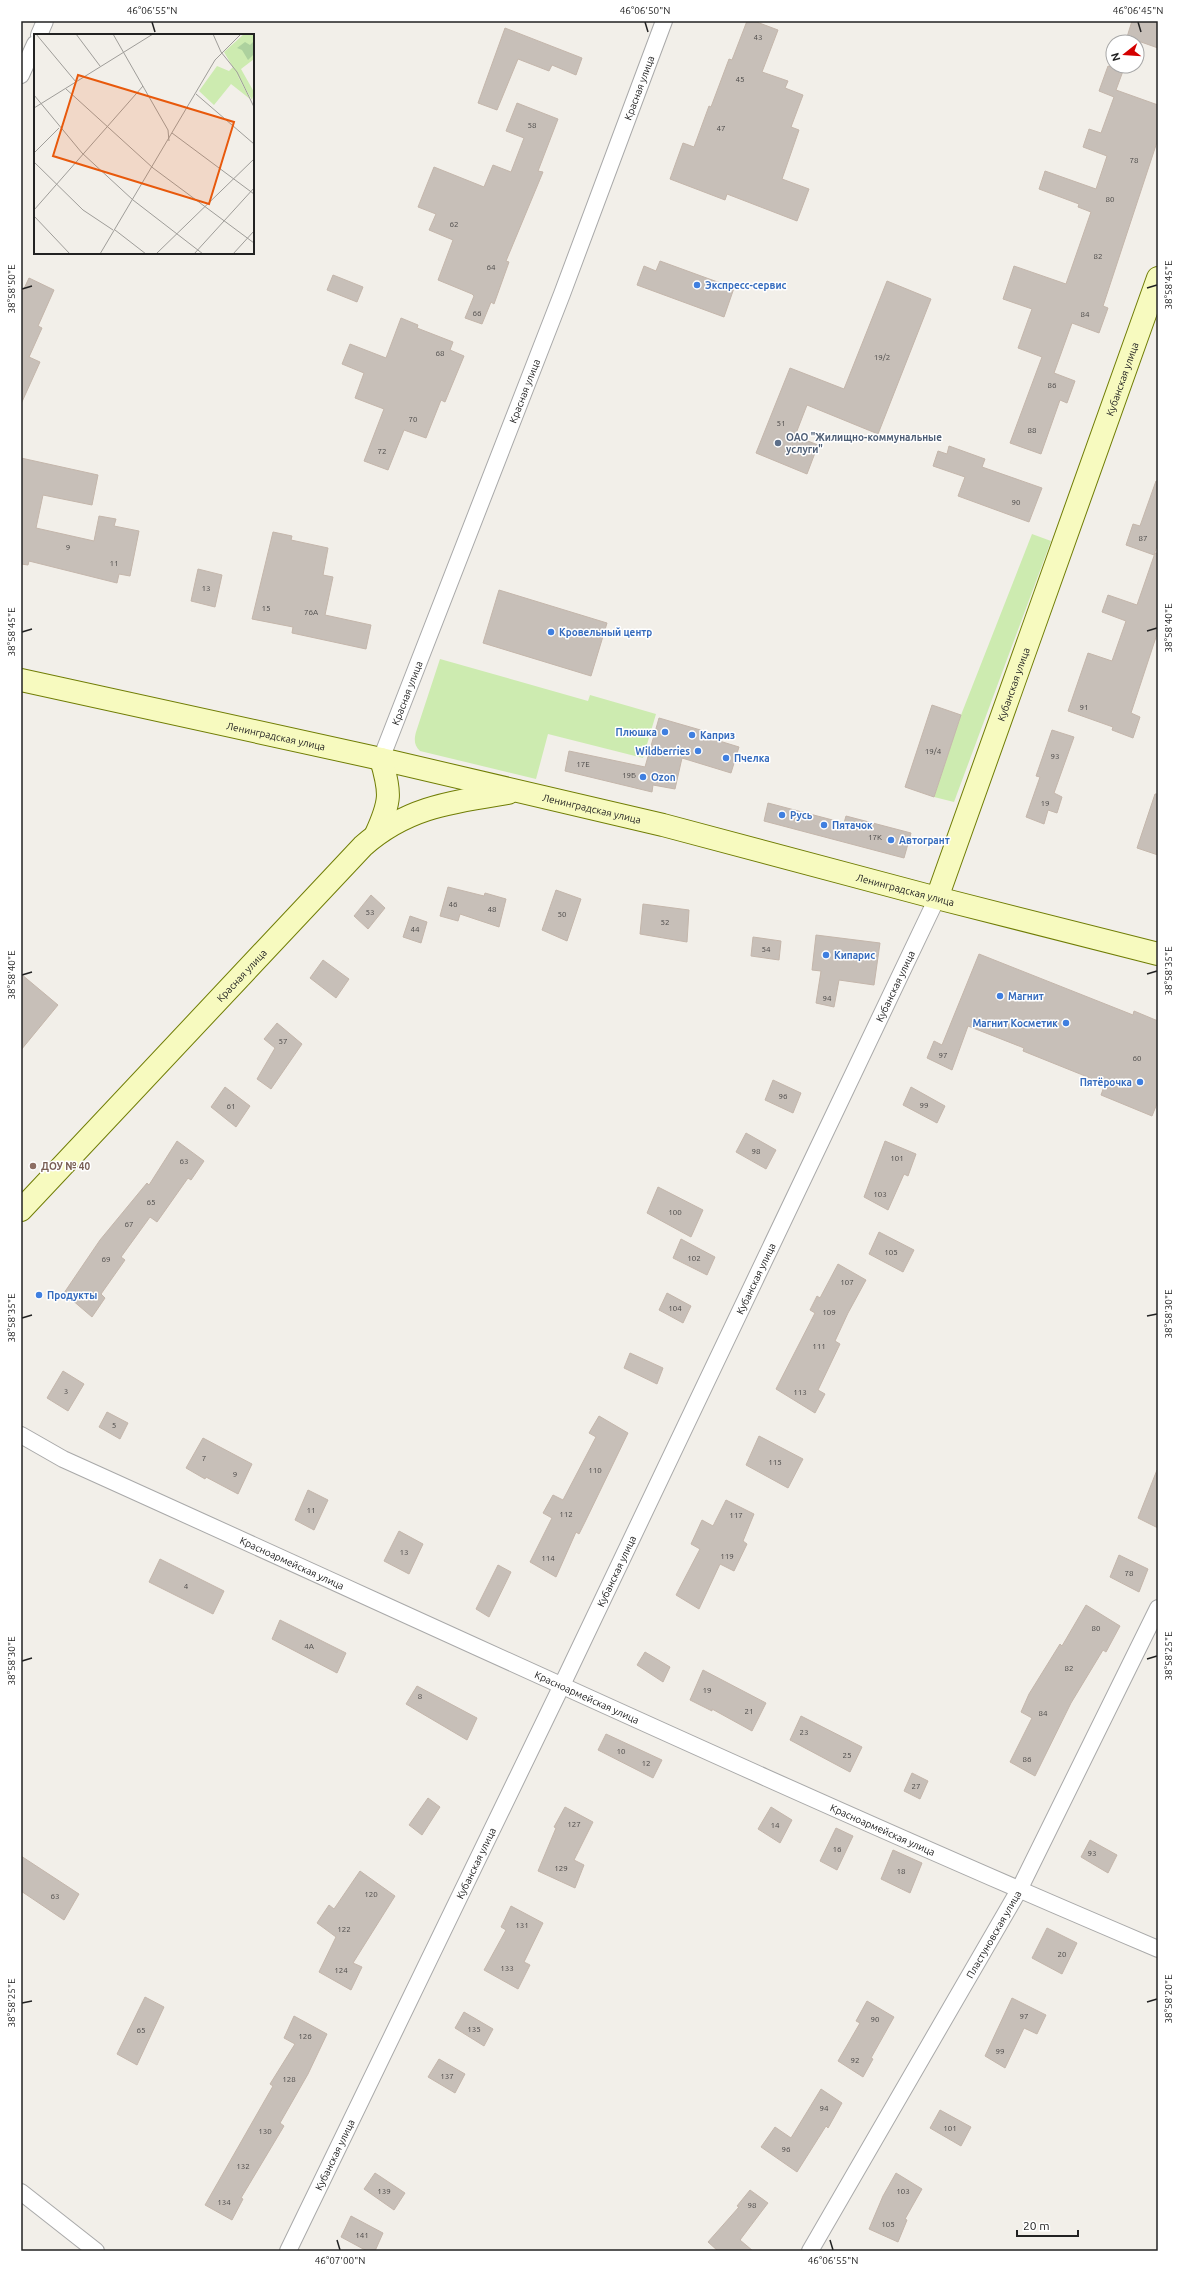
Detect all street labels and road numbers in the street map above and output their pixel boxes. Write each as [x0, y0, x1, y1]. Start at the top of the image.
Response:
street label: Красная улица [622, 54, 656, 122]
street label: Кубанская улица [1104, 341, 1140, 417]
street label: Красная улица [507, 357, 542, 424]
street label: Кубанская улица [995, 646, 1031, 722]
street label: Красная улица [389, 659, 424, 726]
street label: Ленинградская улица [225, 720, 326, 752]
street label: Ленинградская улица [541, 791, 642, 825]
street label: Ленинградская улица [855, 871, 956, 908]
street label: Красная улица [214, 947, 269, 1004]
street label: Кубанская улица [873, 949, 917, 1023]
street label: Кубанская улица [734, 1241, 777, 1316]
street label: Красноармейская улица [238, 1534, 346, 1591]
street label: Кубанская улица [595, 1534, 638, 1608]
street label: Красноармейская улица [533, 1669, 641, 1725]
street label: Красноармейская улица [829, 1802, 937, 1857]
street label: Кубанская улица [454, 1826, 498, 1900]
street label: Пластуновская улица [964, 1888, 1023, 1980]
street label: Кубанская улица [313, 2117, 356, 2192]

